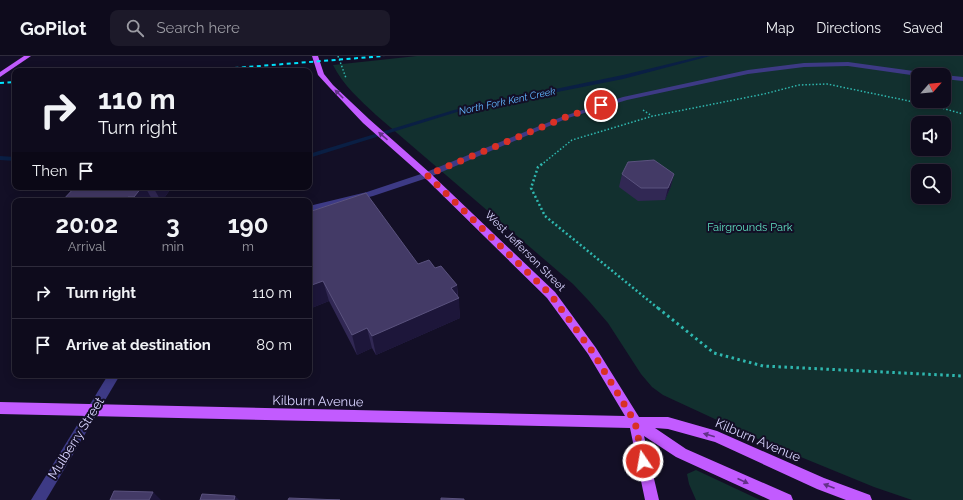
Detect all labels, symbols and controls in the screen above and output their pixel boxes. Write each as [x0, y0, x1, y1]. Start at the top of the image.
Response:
search box [110, 10, 390, 46]
text: GoPilot [20, 17, 86, 39]
icon: search [124, 17, 146, 39]
text: Search here [156, 19, 240, 37]
text: Map [766, 20, 794, 36]
text: Directions [816, 20, 881, 36]
text: Saved [903, 20, 943, 36]
north arrow [911, 68, 951, 108]
map controls [911, 68, 951, 204]
text: 110 m [98, 83, 176, 116]
icon: right [32, 84, 84, 136]
water label: North Fork Kent Creek [458, 85, 557, 117]
pin [584, 88, 618, 122]
one-way arrow [334, 89, 343, 99]
icon: arrive [590, 94, 612, 116]
button: sound [911, 116, 951, 156]
text: Turn right [98, 117, 177, 138]
one-way arrow [378, 132, 389, 141]
icon: arrive [75, 160, 97, 182]
text: Then [32, 162, 67, 180]
button: search [911, 164, 951, 204]
street label: West Jefferson Street [482, 208, 568, 294]
text: 20:02 [56, 210, 118, 239]
text: 3 [166, 210, 180, 239]
text: 190 [228, 210, 268, 239]
park label: Fairgrounds Park [707, 221, 793, 234]
text: Arrival [68, 239, 106, 254]
text: min [162, 239, 184, 254]
text: m [242, 239, 254, 254]
icon: right [32, 282, 54, 304]
text: Turn right [66, 284, 136, 302]
text: 110 m [252, 284, 292, 302]
icon: arrive [32, 334, 54, 356]
text: Arrive at destination [66, 336, 211, 354]
text: 80 m [256, 336, 292, 354]
street label: Kilburn Avenue [272, 393, 364, 409]
street label: Mulberry Street [45, 394, 107, 482]
street label: Kilburn Avenue [713, 415, 803, 465]
one-way arrow [703, 432, 715, 438]
position arrow [622, 440, 664, 482]
one-way arrow [737, 478, 749, 484]
one-way arrow [822, 483, 834, 489]

